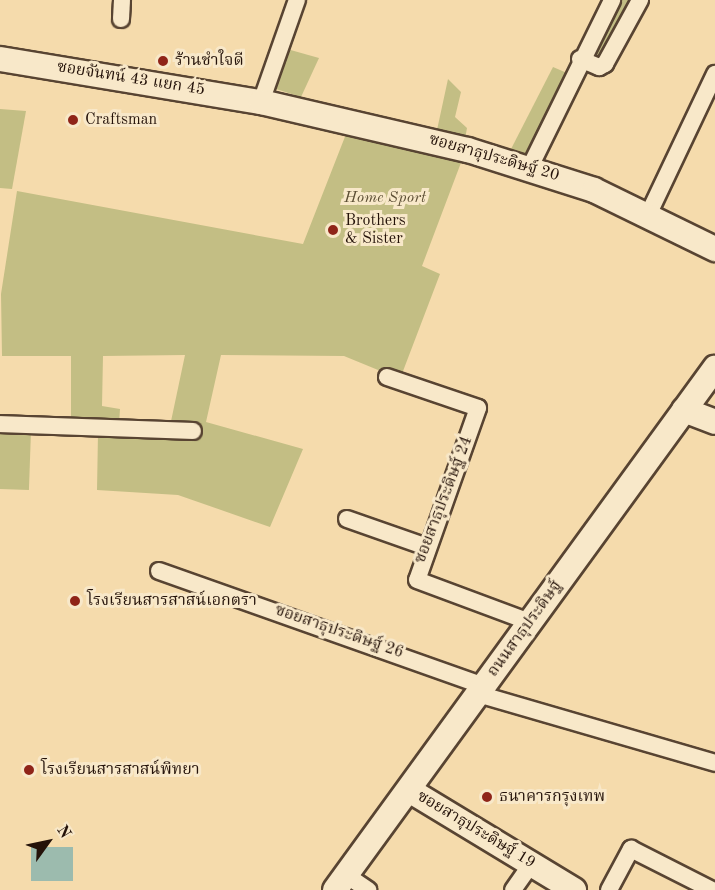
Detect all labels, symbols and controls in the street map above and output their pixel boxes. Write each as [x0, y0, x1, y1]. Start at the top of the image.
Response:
place label: ร้านชำใจดี [175, 51, 244, 71]
marker: ร้านชำใจดี [156, 54, 170, 68]
street label: ซอยจันทน์ 43 แยก 45 [56, 58, 206, 100]
place label: Craftsman [85, 110, 157, 130]
marker: Craftsman [66, 113, 80, 127]
street label: ซอยสาธุประดิษฐ์ 20 [427, 130, 561, 186]
park label: Home Sport [344, 188, 426, 208]
place label: Brothers & Sister [345, 211, 406, 249]
marker: Brothers & Sister [326, 223, 340, 237]
street label: ซอยสาธุประดิษฐ์ 24 [411, 434, 477, 566]
street label: ถนนสาธุประดิษฐ์ [484, 577, 566, 681]
place label: โรงเรียนสารสาสน์เอกตรา [87, 591, 257, 611]
marker: โรงเรียนสารสาสน์เอกตรา [68, 594, 82, 608]
street label: ซอยสาธุประดิษฐ์ 26 [272, 601, 406, 663]
place label: โรงเรียนสารสาสน์พิทยา [41, 760, 200, 780]
marker: โรงเรียนสารสาสน์พิทยา [22, 763, 36, 777]
street label: ซอยสาธุประดิษฐ์ 19 [413, 787, 539, 873]
place label: ธนาคารกรุงเทพ [499, 787, 605, 807]
marker: ธนาคารกรุงเทพ [480, 790, 494, 804]
north arrow [18, 812, 78, 872]
text: N [53, 823, 73, 842]

